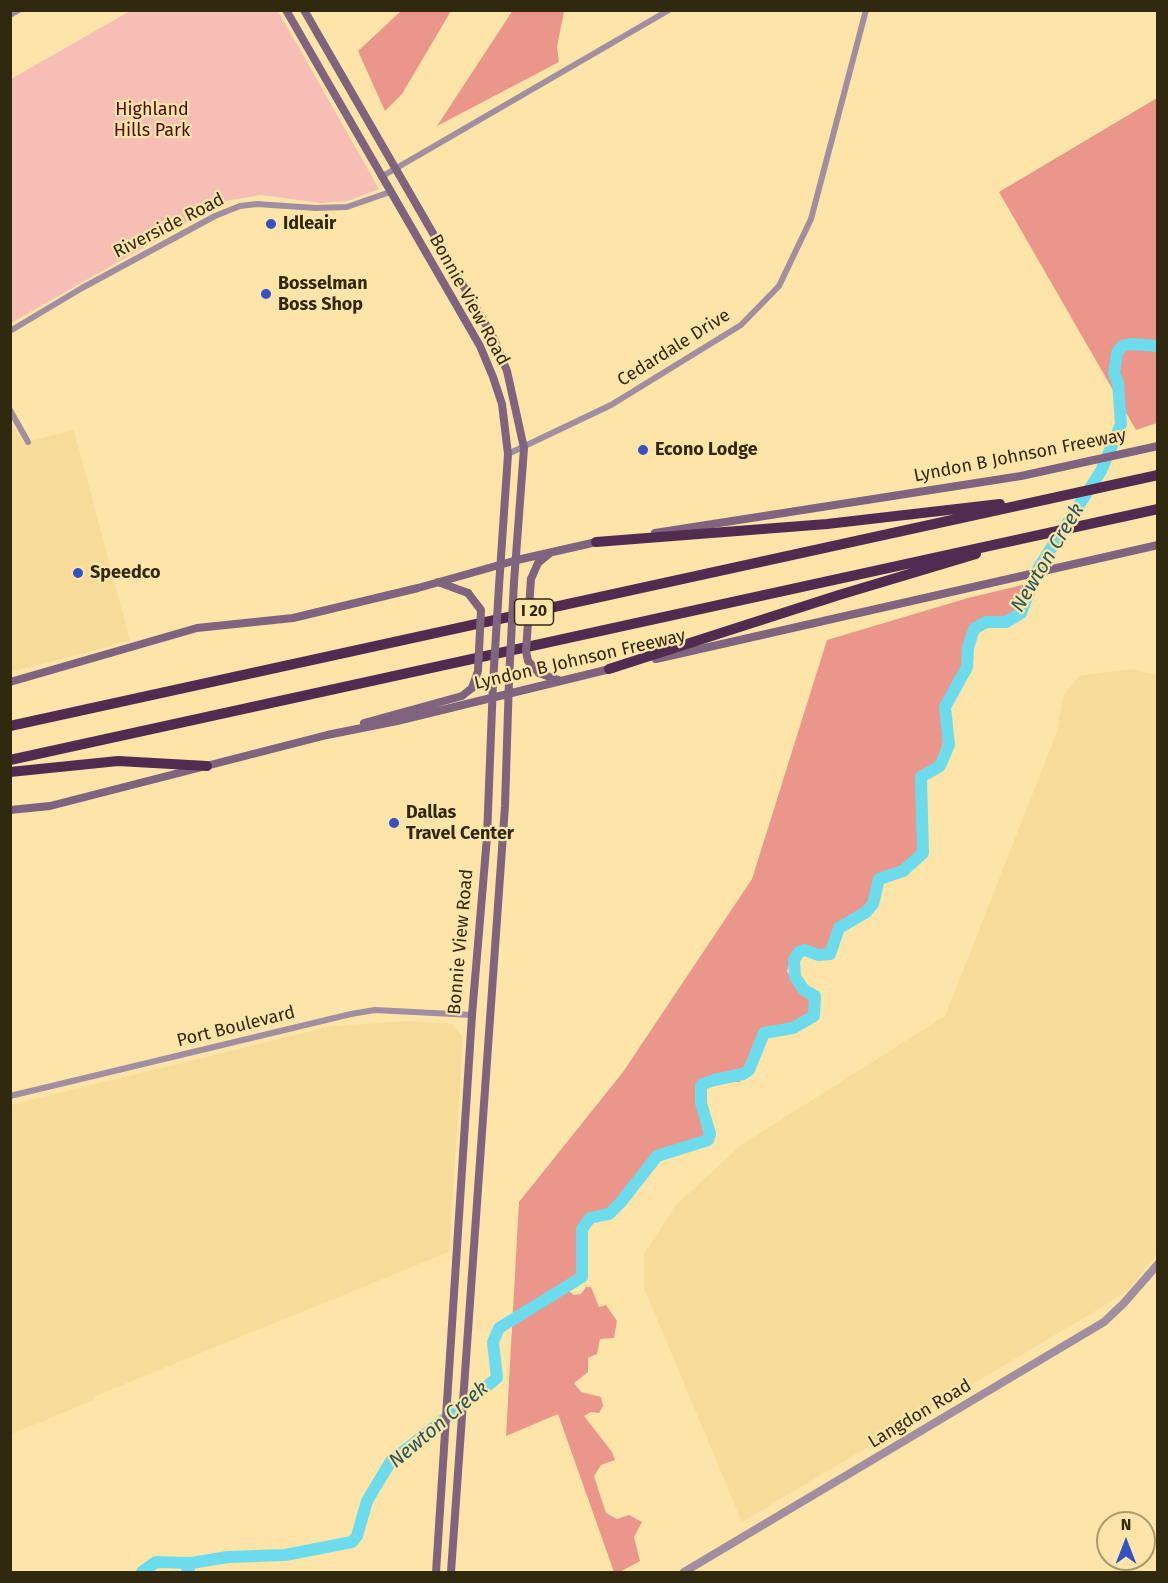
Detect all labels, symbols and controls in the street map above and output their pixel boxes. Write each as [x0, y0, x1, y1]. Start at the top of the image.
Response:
park label: Highland Hills Park [114, 99, 190, 142]
street label: Riverside Road [110, 189, 228, 263]
place label: Idleair [283, 213, 336, 235]
marker: Idleair [264, 217, 278, 231]
street label: Bonnie View Road [424, 231, 514, 369]
place label: Bosselman Boss Shop [278, 273, 368, 316]
marker: Bosselman Boss Shop [259, 287, 273, 301]
street label: Cedardale Drive [614, 305, 734, 391]
street label: Lyndon B Johnson Freeway [912, 425, 1128, 487]
place label: Econo Lodge [655, 439, 758, 461]
marker: Econo Lodge [636, 443, 650, 457]
water label: Newton Creek [1006, 499, 1090, 617]
place label: Speedco [90, 562, 160, 584]
marker: Speedco [71, 566, 85, 580]
road number: I 20 [514, 599, 554, 625]
street label: Lyndon B Johnson Freeway [472, 625, 688, 695]
place label: Dallas Travel Center [406, 802, 514, 844]
marker: Dallas Travel Center [387, 816, 401, 830]
street label: Bonnie View Road [444, 868, 478, 1016]
street label: Port Boulevard [175, 1002, 297, 1052]
street label: Langdon Road [865, 1375, 975, 1453]
water label: Newton Creek [384, 1376, 494, 1474]
north arrow [1096, 1511, 1156, 1571]
text: N [1121, 1515, 1131, 1534]

